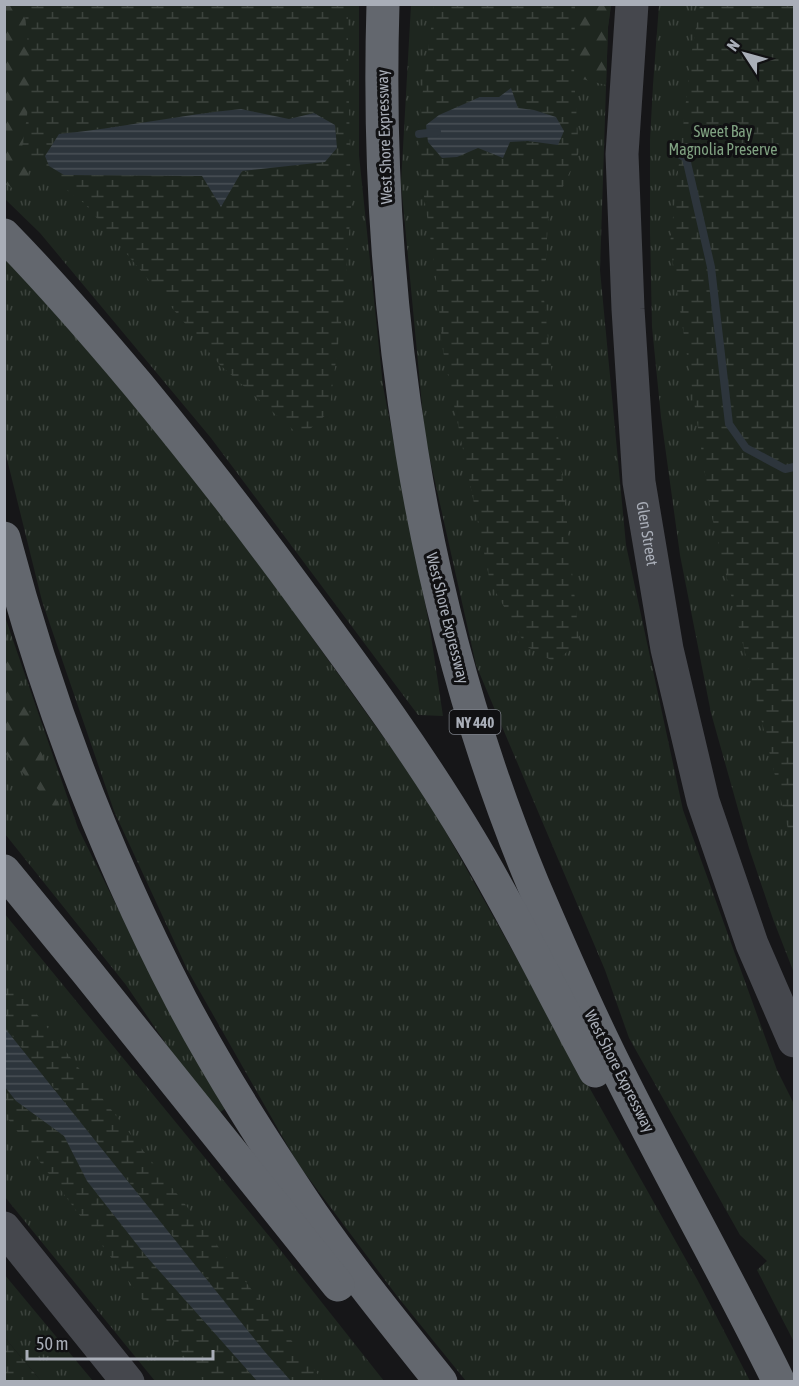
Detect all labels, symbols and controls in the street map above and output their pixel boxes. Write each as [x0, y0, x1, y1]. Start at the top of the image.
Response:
north arrow [715, 24, 775, 84]
text: N [723, 36, 743, 54]
street label: West Shore Expressway [373, 69, 396, 205]
park label: Sweet Bay Magnolia Preserve [668, 122, 778, 159]
street label: Glen Street [633, 500, 662, 567]
street label: West Shore Expressway [422, 551, 473, 686]
road number: NY 440 [450, 710, 500, 734]
street label: West Shore Expressway [581, 1007, 659, 1136]
scale bar [27, 1323, 213, 1361]
text: 50 m [36, 1333, 68, 1354]

